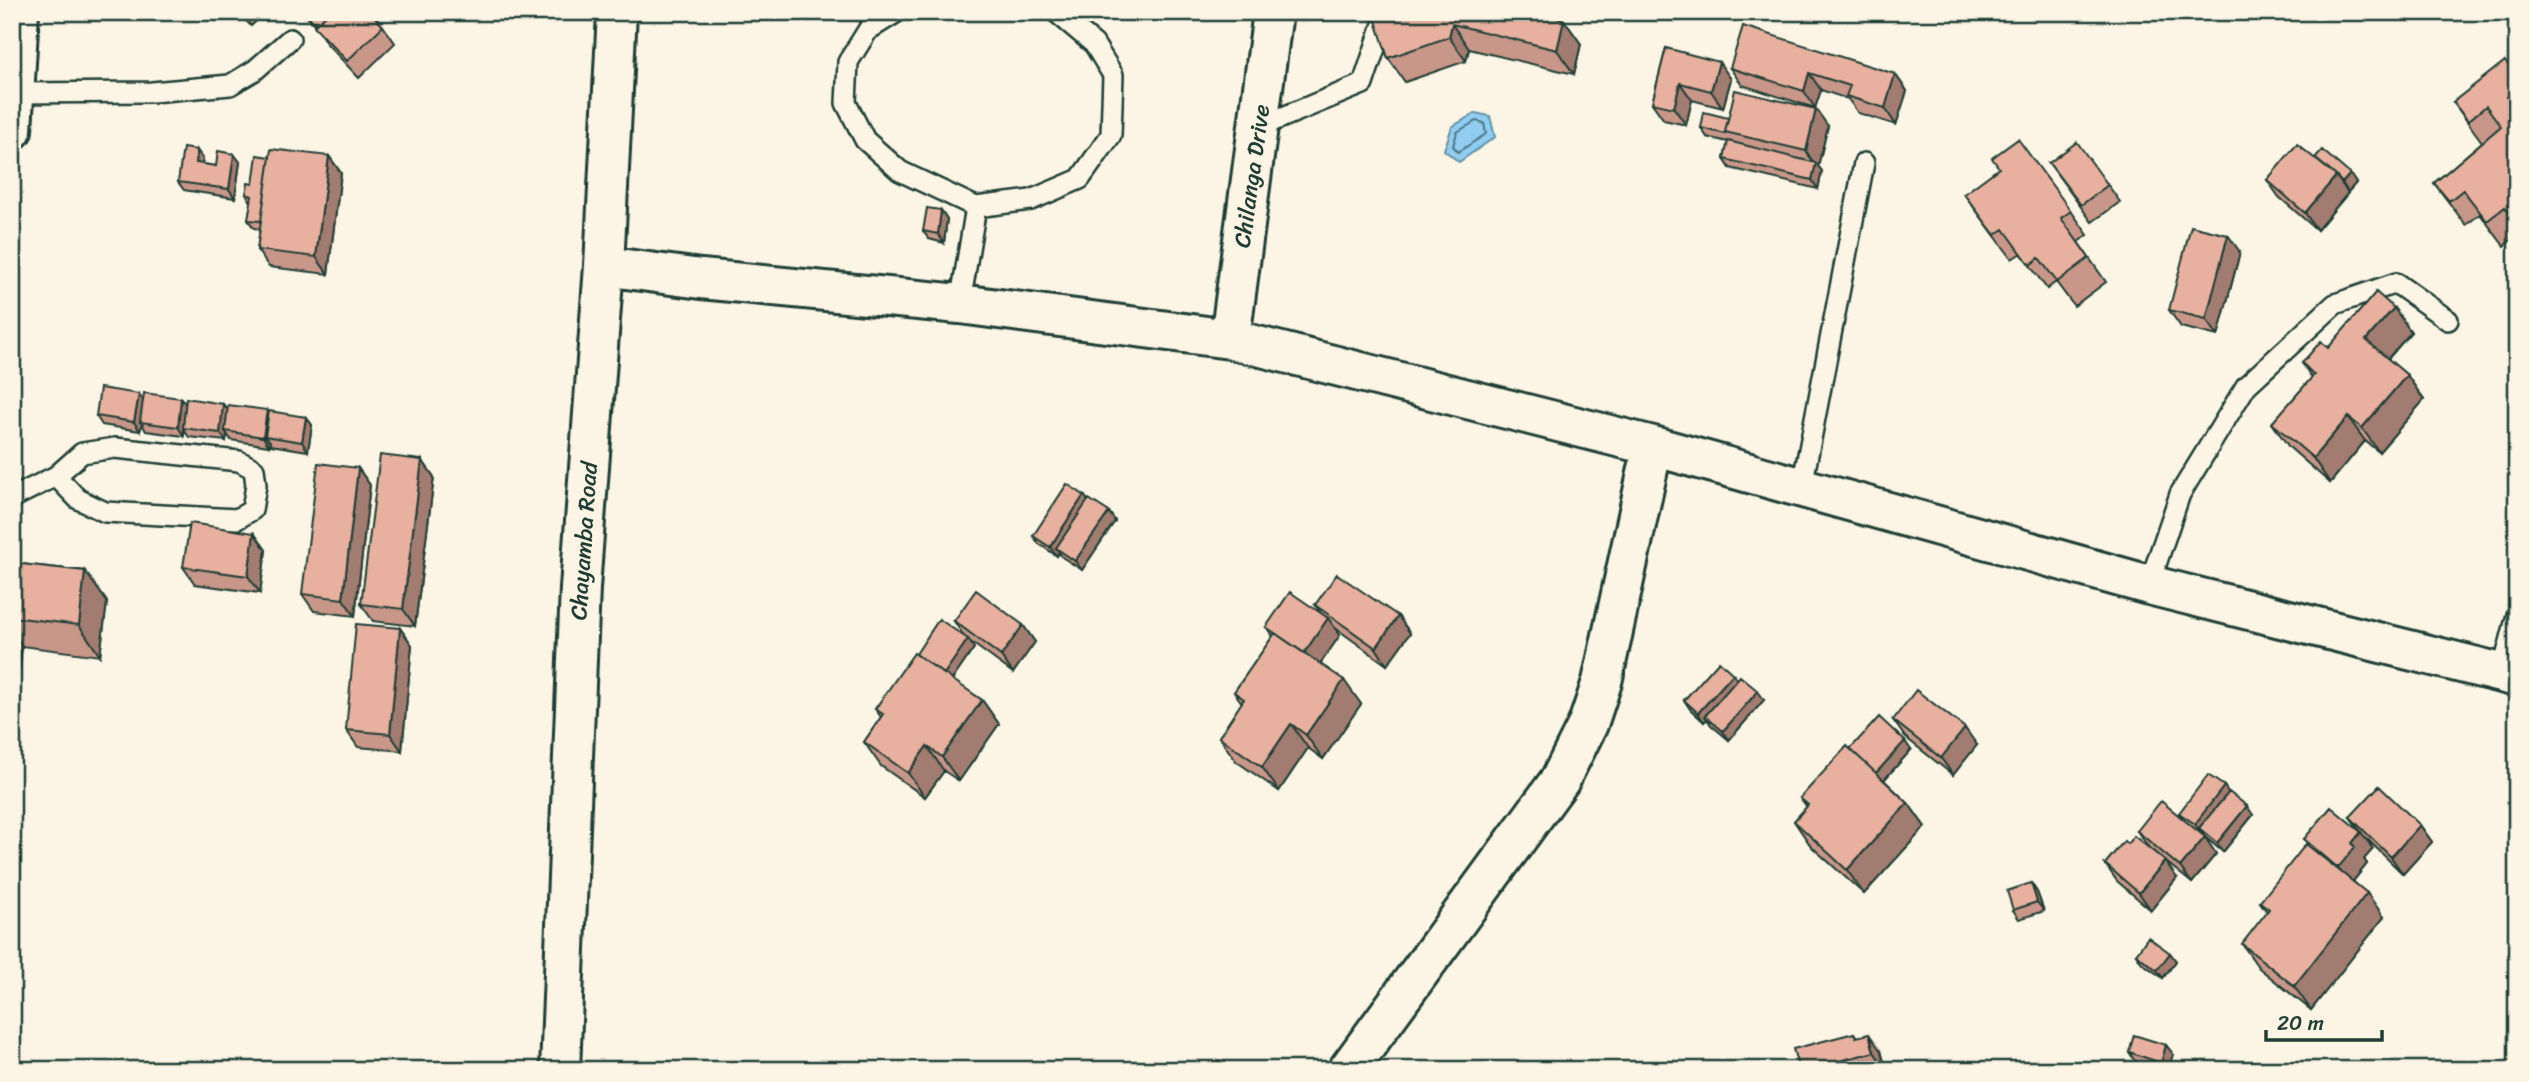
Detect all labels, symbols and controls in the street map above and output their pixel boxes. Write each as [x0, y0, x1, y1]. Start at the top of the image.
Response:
street label: Chilanga Drive [1222, 101, 1282, 250]
street label: Chayamba Road [558, 459, 610, 622]
scale bar [2266, 998, 2382, 1042]
text: 20 m [2277, 1004, 2324, 1042]

